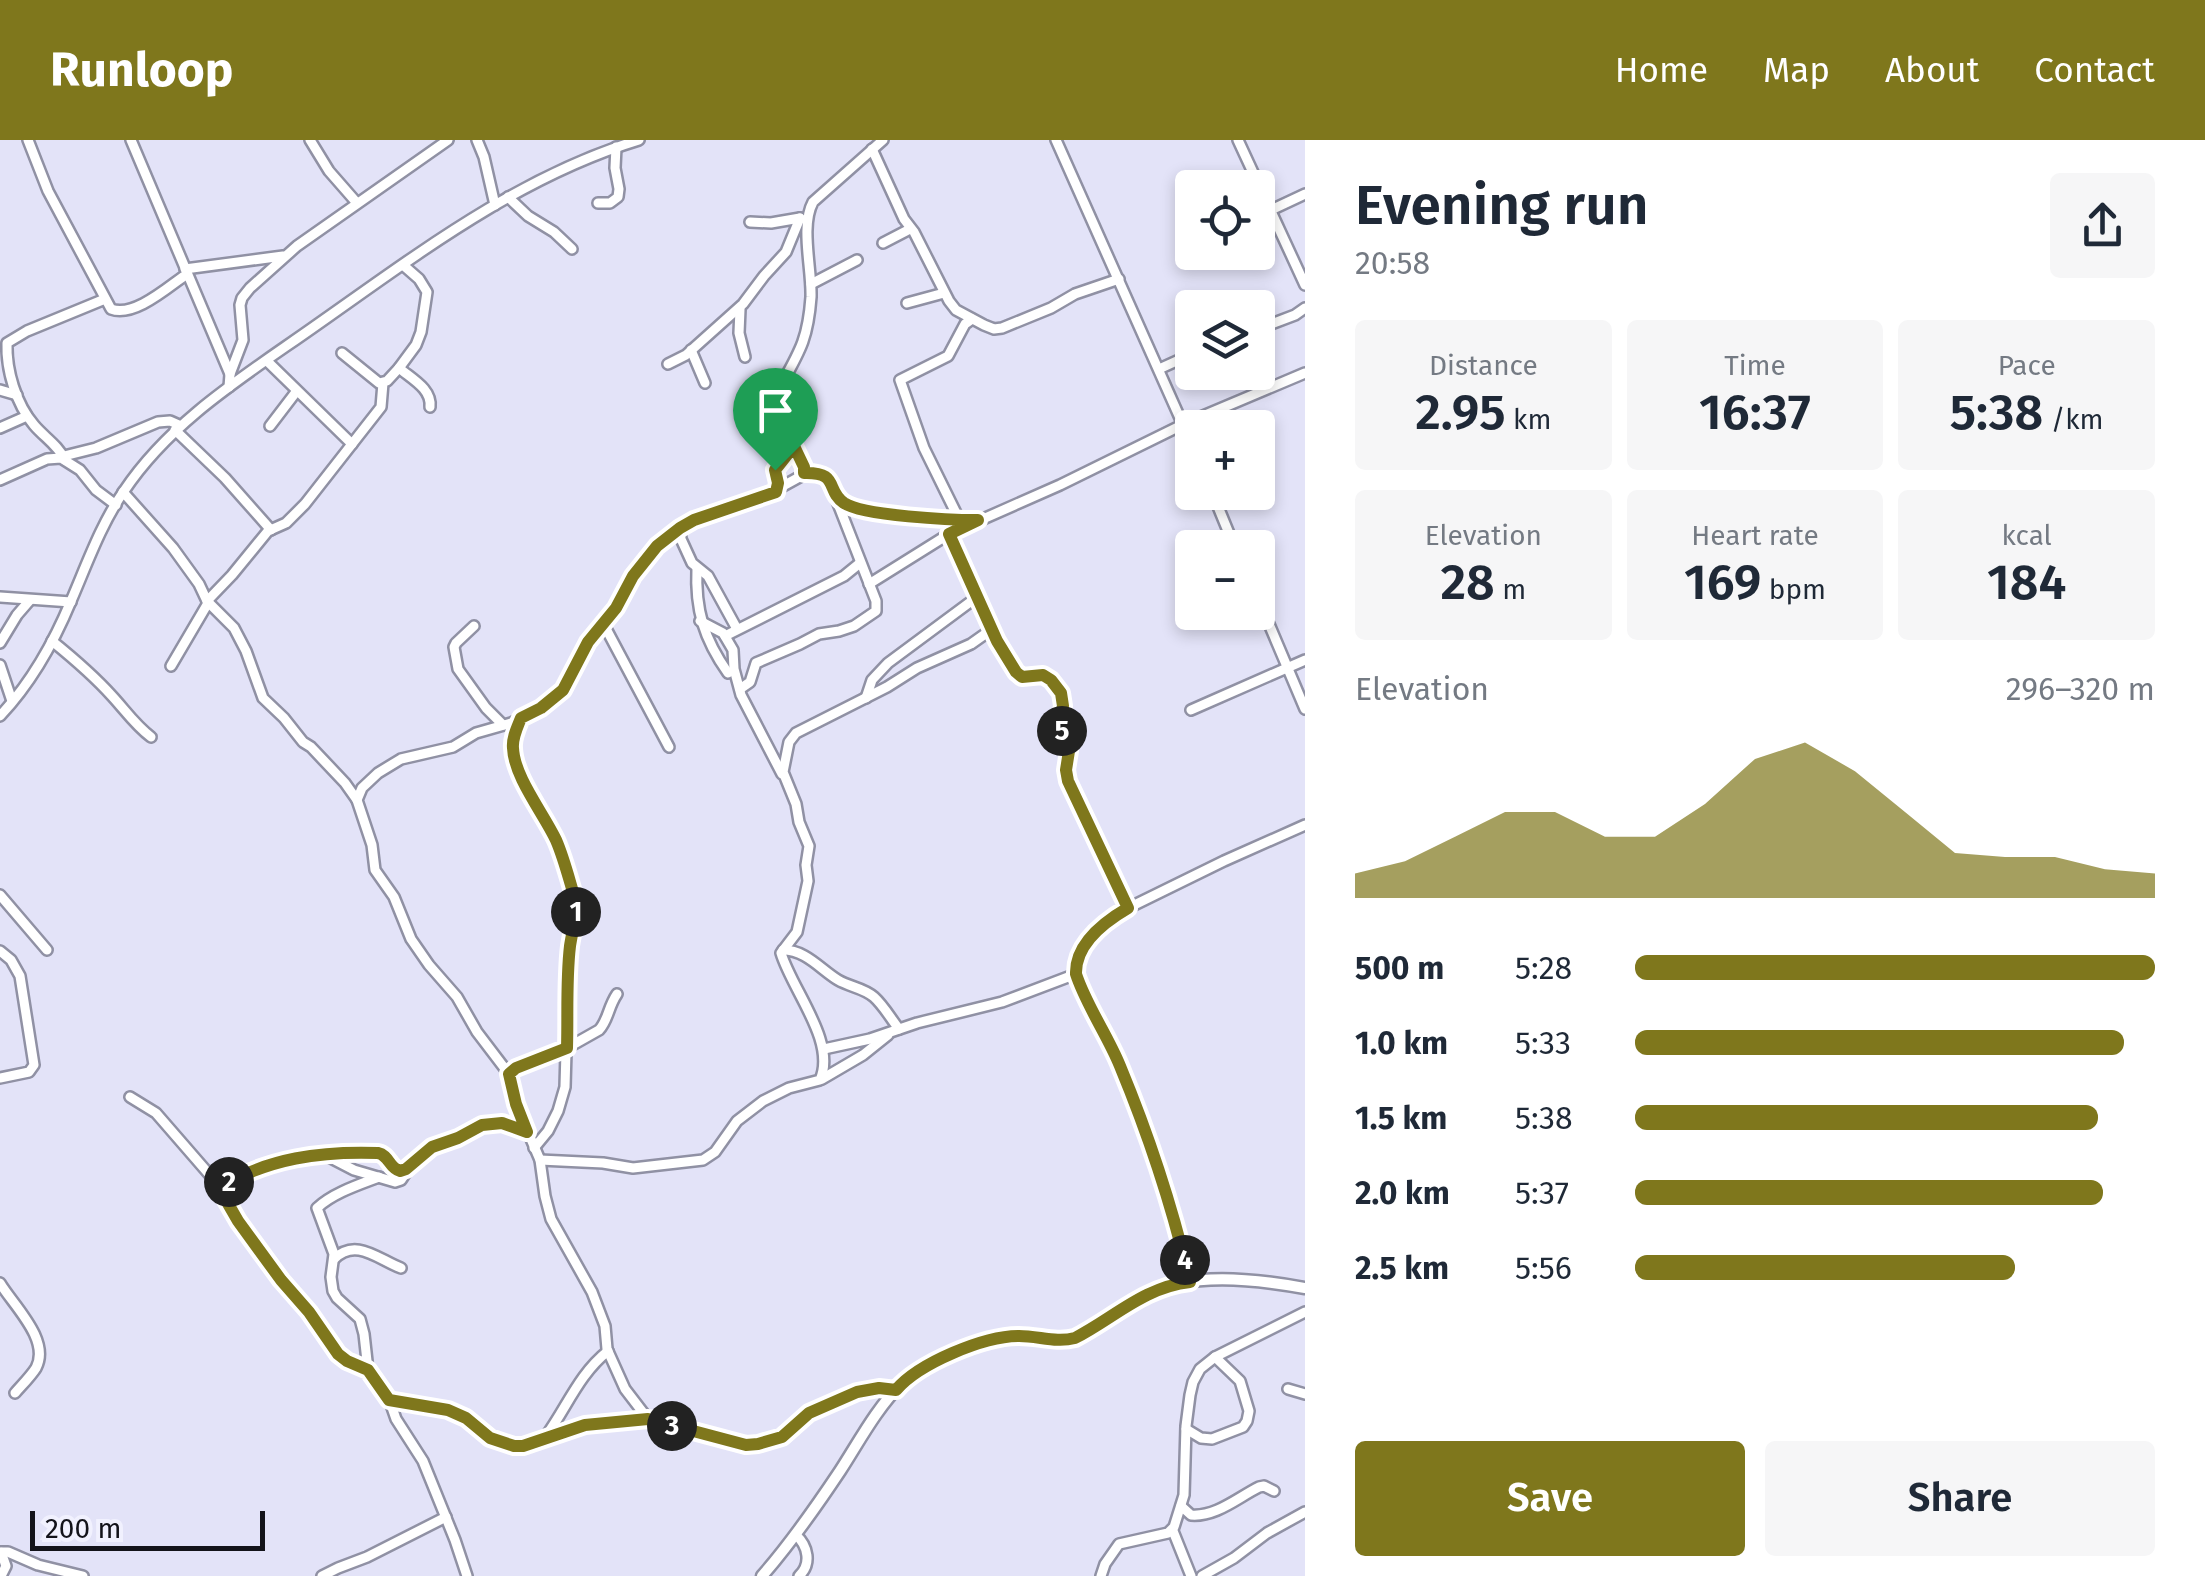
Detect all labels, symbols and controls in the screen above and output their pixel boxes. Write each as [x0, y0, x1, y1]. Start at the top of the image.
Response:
text: Runloop [50, 41, 234, 99]
text: Home [1615, 49, 1708, 91]
text: Map [1763, 49, 1830, 91]
text: About [1885, 49, 1979, 91]
text: Contact [2034, 49, 2155, 91]
map controls [1175, 170, 1275, 630]
button: locate [1175, 170, 1275, 270]
text: Evening run [1355, 173, 1649, 239]
button: share [2050, 173, 2155, 278]
text: 20:58 [1355, 244, 1430, 282]
button: layers [1175, 290, 1275, 390]
text: Distance [1429, 349, 1538, 382]
text: Time [1724, 349, 1786, 382]
text: Pace [1998, 349, 2056, 382]
pin [733, 368, 818, 471]
text: 2.95 [1415, 382, 1506, 442]
text: 16:37 [1699, 382, 1811, 442]
text: 5:38 [1950, 382, 2043, 442]
icon: arrive [748, 383, 803, 438]
text: km [1506, 403, 1551, 436]
text: /km [2043, 403, 2104, 436]
button: + [1175, 410, 1275, 510]
text: Elevation [1425, 519, 1542, 552]
text: Heart rate [1691, 519, 1819, 552]
text: kcal [2001, 519, 2052, 552]
button: − [1175, 530, 1275, 630]
text: 28 [1440, 552, 1495, 612]
text: 169 [1684, 552, 1761, 612]
text: 184 [1987, 552, 2066, 612]
text: m [1495, 573, 1526, 606]
text: bpm [1761, 573, 1826, 606]
text: Elevation [1355, 670, 1489, 708]
text: 296–320 m [2006, 670, 2155, 708]
pin: 5 [1037, 706, 1087, 756]
text: 5 [1054, 714, 1070, 747]
pin: 1 [551, 887, 601, 937]
text: 1 [570, 895, 583, 928]
text: 500 m [1355, 949, 1444, 987]
text: 5:28 [1515, 949, 1572, 987]
text: 1.0 km [1355, 1024, 1448, 1062]
text: 5:33 [1515, 1024, 1571, 1062]
text: 1.5 km [1355, 1099, 1447, 1137]
text: 5:38 [1515, 1099, 1573, 1137]
pin: 2 [204, 1157, 254, 1207]
text: 2 [222, 1165, 236, 1198]
text: 2.0 km [1355, 1174, 1450, 1212]
text: 5:37 [1515, 1174, 1569, 1212]
pin: 4 [1160, 1235, 1210, 1285]
text: 4 [1177, 1243, 1193, 1276]
text: 2.5 km [1355, 1249, 1449, 1287]
text: 5:56 [1515, 1249, 1572, 1287]
pin: 3 [647, 1401, 697, 1451]
text: 3 [665, 1409, 679, 1442]
button: Save [1355, 1441, 1745, 1556]
button: Share [1765, 1441, 2155, 1556]
scale bar [30, 1506, 265, 1550]
text: 200 m [45, 1512, 122, 1545]

